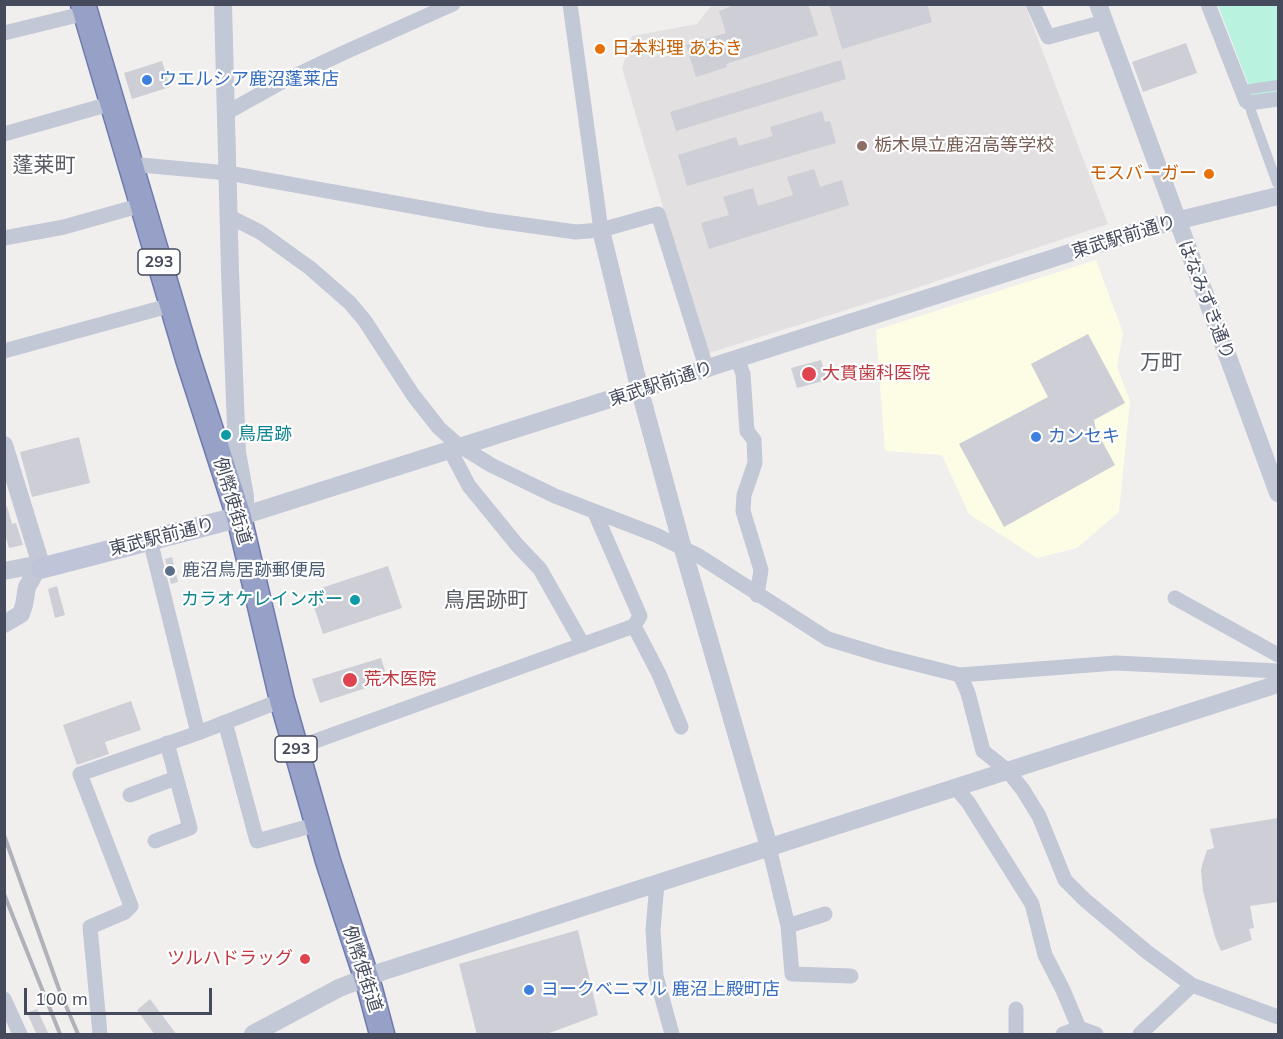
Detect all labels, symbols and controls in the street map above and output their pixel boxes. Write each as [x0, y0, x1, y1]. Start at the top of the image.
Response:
place label: 日本料理 あおき [612, 38, 743, 60]
marker: 日本料理 あおき [593, 42, 607, 56]
place label: ウエルシア鹿沼蓬莱店 [159, 69, 339, 91]
marker: ウエルシア鹿沼蓬莱店 [140, 73, 154, 87]
place label: 栃木県立鹿沼高等学校 [874, 135, 1054, 157]
marker: 栃木県立鹿沼高等学校 [855, 139, 869, 153]
district label: 蓬莱町 [13, 153, 75, 179]
place label: モスバーガー [1089, 163, 1197, 185]
marker: モスバーガー [1202, 167, 1216, 181]
street label: 東武駅前通り [1069, 211, 1179, 263]
street label: はなみずき通り [1173, 237, 1239, 363]
road number: 293 [138, 249, 180, 275]
district label: 万町 [1140, 350, 1182, 376]
street label: 東武駅前通り [606, 357, 716, 411]
place label: 大貫歯科医院 [822, 363, 930, 385]
marker: 大貫歯科医院 [800, 365, 818, 383]
place label: 鳥居跡 [238, 424, 292, 446]
place label: カンセキ [1048, 426, 1120, 448]
marker: 鳥居跡 [219, 428, 233, 442]
marker: カンセキ [1029, 430, 1043, 444]
street label: 例幣使街道 [209, 455, 255, 547]
street label: 東武駅前通り [107, 513, 217, 561]
place label: 鹿沼鳥居跡郵便局 [182, 560, 326, 582]
marker: 鹿沼鳥居跡郵便局 [163, 564, 177, 578]
district label: 鳥居跡町 [444, 588, 528, 614]
place label: カラオケレインボー [181, 589, 343, 611]
marker: カラオケレインボー [348, 593, 362, 607]
place label: 荒木医院 [364, 669, 436, 691]
marker: 荒木医院 [341, 671, 359, 689]
road number: 293 [275, 736, 317, 762]
street label: 例幣使街道 [338, 923, 386, 1015]
place label: ツルハドラッグ [167, 948, 293, 970]
marker: ツルハドラッグ [298, 952, 312, 966]
scale bar [27, 976, 214, 1014]
place label: ヨークベニマル 鹿沼上殿町店 [541, 979, 780, 1001]
marker: ヨークベニマル 鹿沼上殿町店 [522, 983, 536, 997]
text: 100 m [35, 987, 88, 1010]

